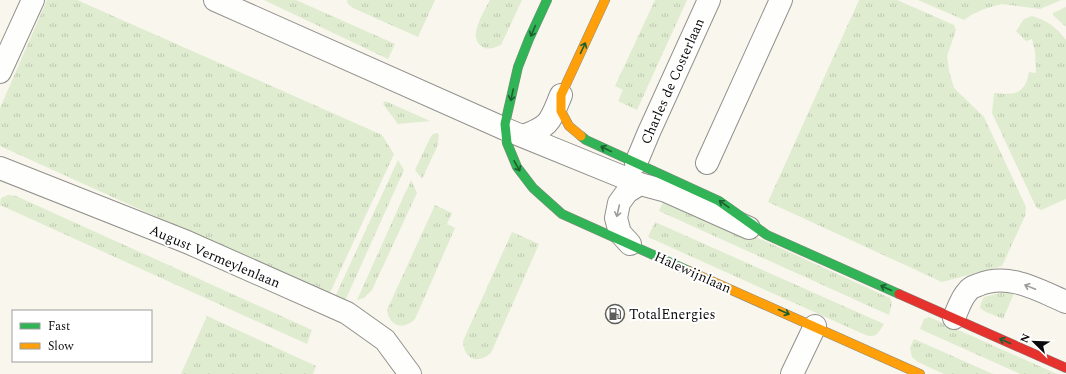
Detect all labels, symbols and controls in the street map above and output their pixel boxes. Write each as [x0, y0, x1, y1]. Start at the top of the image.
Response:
street label: Charles de Costerlaan [635, 15, 710, 148]
one-way arrow [529, 24, 536, 36]
one-way arrow [580, 42, 587, 54]
one-way arrow [508, 88, 516, 101]
one-way arrow [600, 145, 612, 153]
one-way arrow [514, 160, 521, 172]
one-way arrow [718, 200, 729, 208]
one-way arrow [613, 204, 621, 217]
street label: August Vermeylenlaan [146, 219, 284, 294]
street label: Halewijnlaan [651, 246, 735, 299]
one-way arrow [1025, 283, 1037, 290]
one-way arrow [881, 284, 893, 291]
fuel station icon: TotalEnergies [604, 303, 626, 325]
place label: TotalEnergies [629, 304, 716, 325]
one-way arrow [777, 309, 789, 317]
legend [12, 310, 152, 362]
text: Fast [48, 317, 70, 336]
north arrow [1014, 322, 1054, 362]
text: N [1016, 331, 1035, 346]
text: Slow [48, 337, 74, 356]
one-way arrow [999, 337, 1011, 344]

